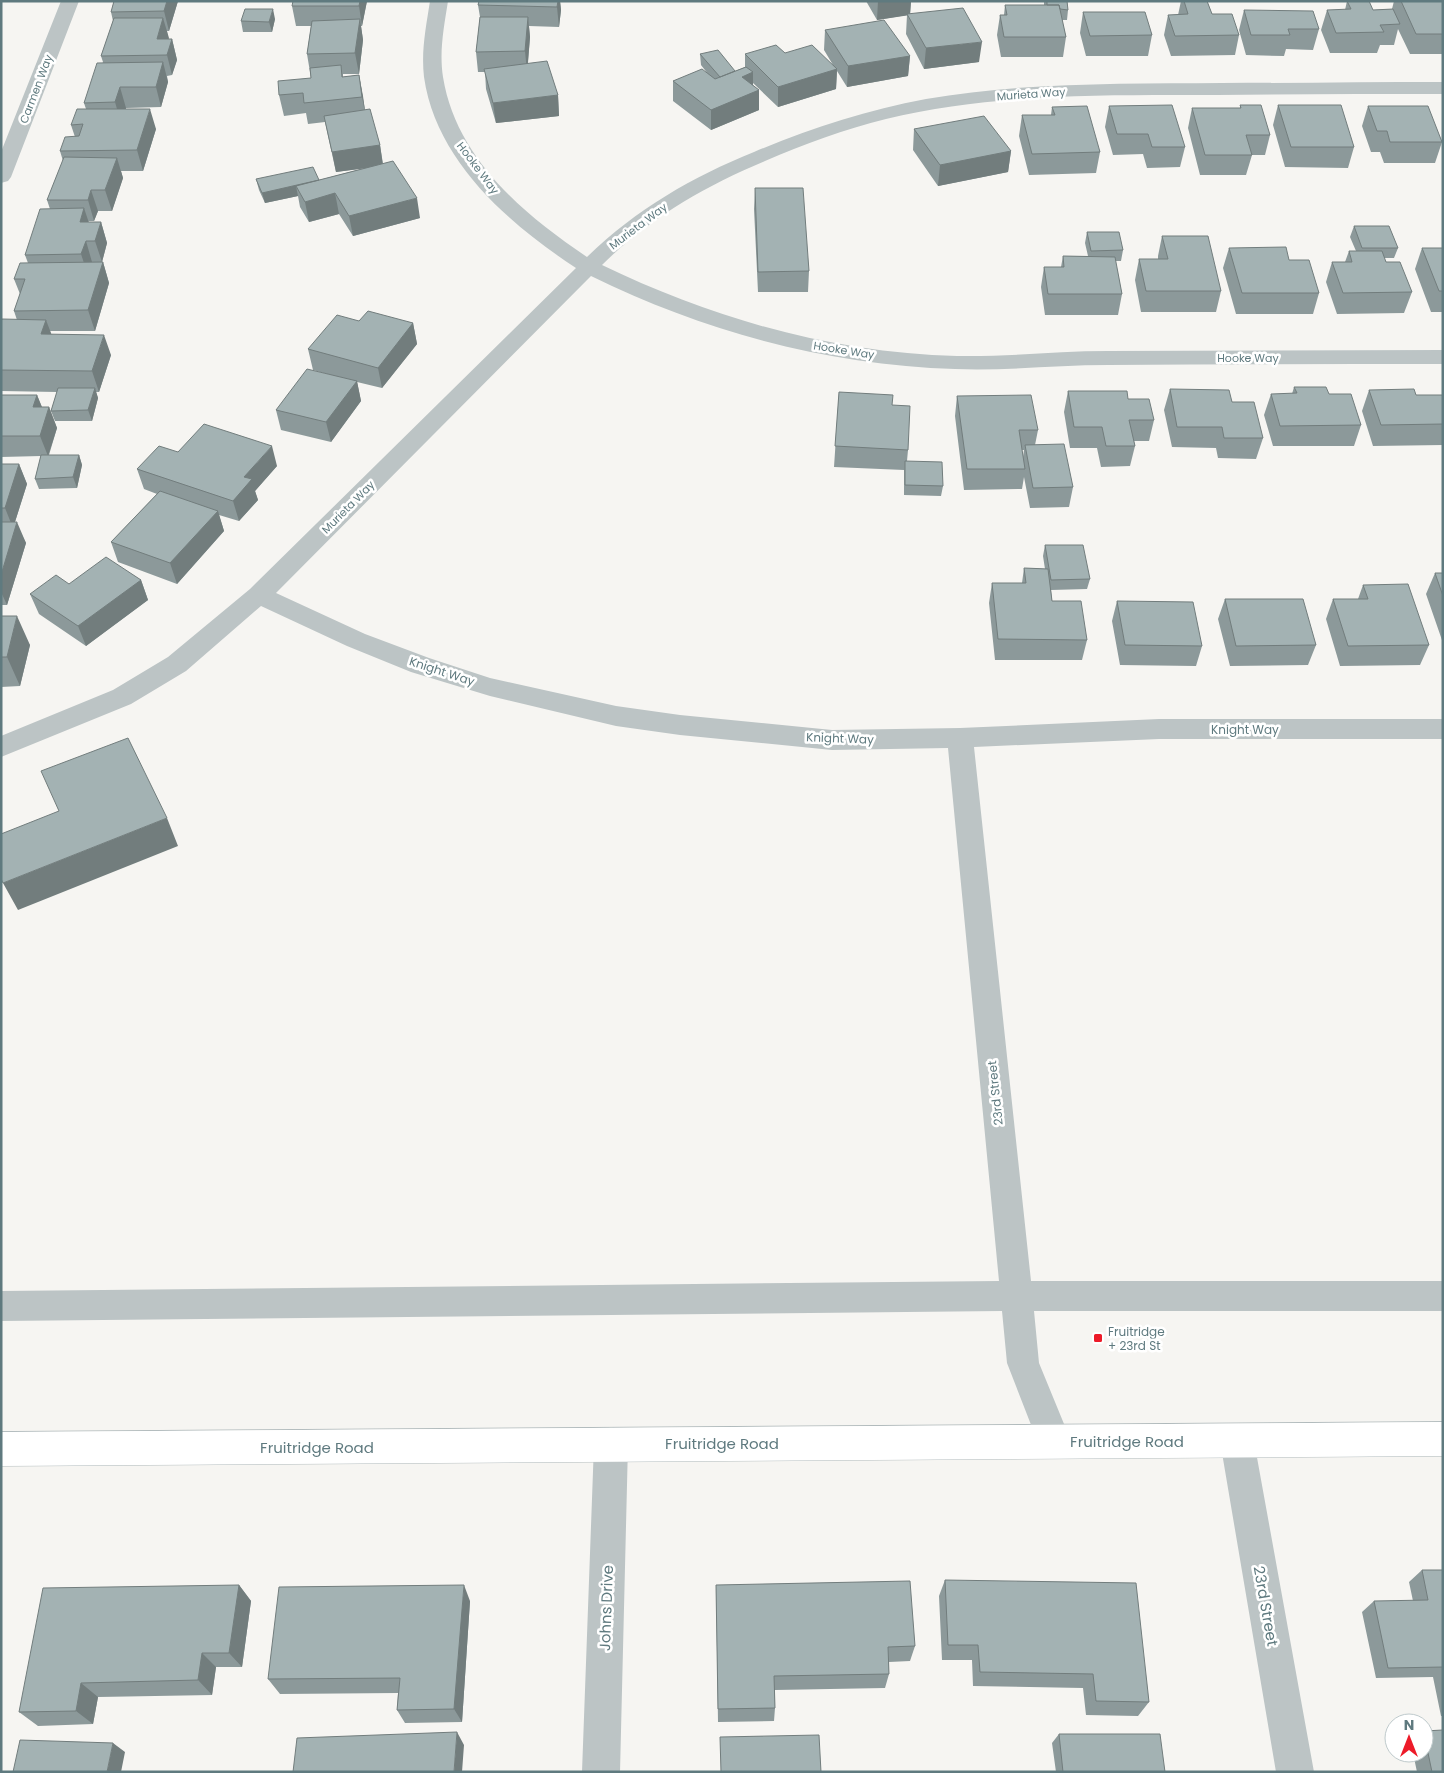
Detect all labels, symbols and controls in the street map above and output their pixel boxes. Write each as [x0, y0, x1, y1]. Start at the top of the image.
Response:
street label: Carmen Way [16, 52, 57, 126]
street label: Murieta Way [996, 84, 1067, 104]
street label: Hooke Way [453, 139, 503, 198]
street label: Murieta Way [606, 198, 671, 253]
street label: Hooke Way [812, 337, 876, 363]
street label: Hooke Way [1217, 350, 1280, 366]
street label: Murieta Way [318, 476, 379, 537]
street label: Knight Way [407, 652, 477, 690]
street label: Knight Way [1211, 721, 1279, 738]
street label: Knight Way [806, 728, 874, 748]
street label: 23rd Street [983, 1060, 1007, 1126]
place label: Fruitridge + 23rd St [1108, 1323, 1165, 1354]
marker: Fruitridge + 23rd St [1092, 1332, 1104, 1344]
street label: Fruitridge Road [1070, 1431, 1184, 1452]
street label: Fruitridge Road [665, 1433, 779, 1454]
street label: Fruitridge Road [260, 1437, 374, 1458]
street label: 23rd Street [1249, 1564, 1283, 1648]
street label: Johns Drive [594, 1565, 618, 1651]
north arrow [1384, 1713, 1434, 1763]
text: N [1404, 1715, 1414, 1735]

